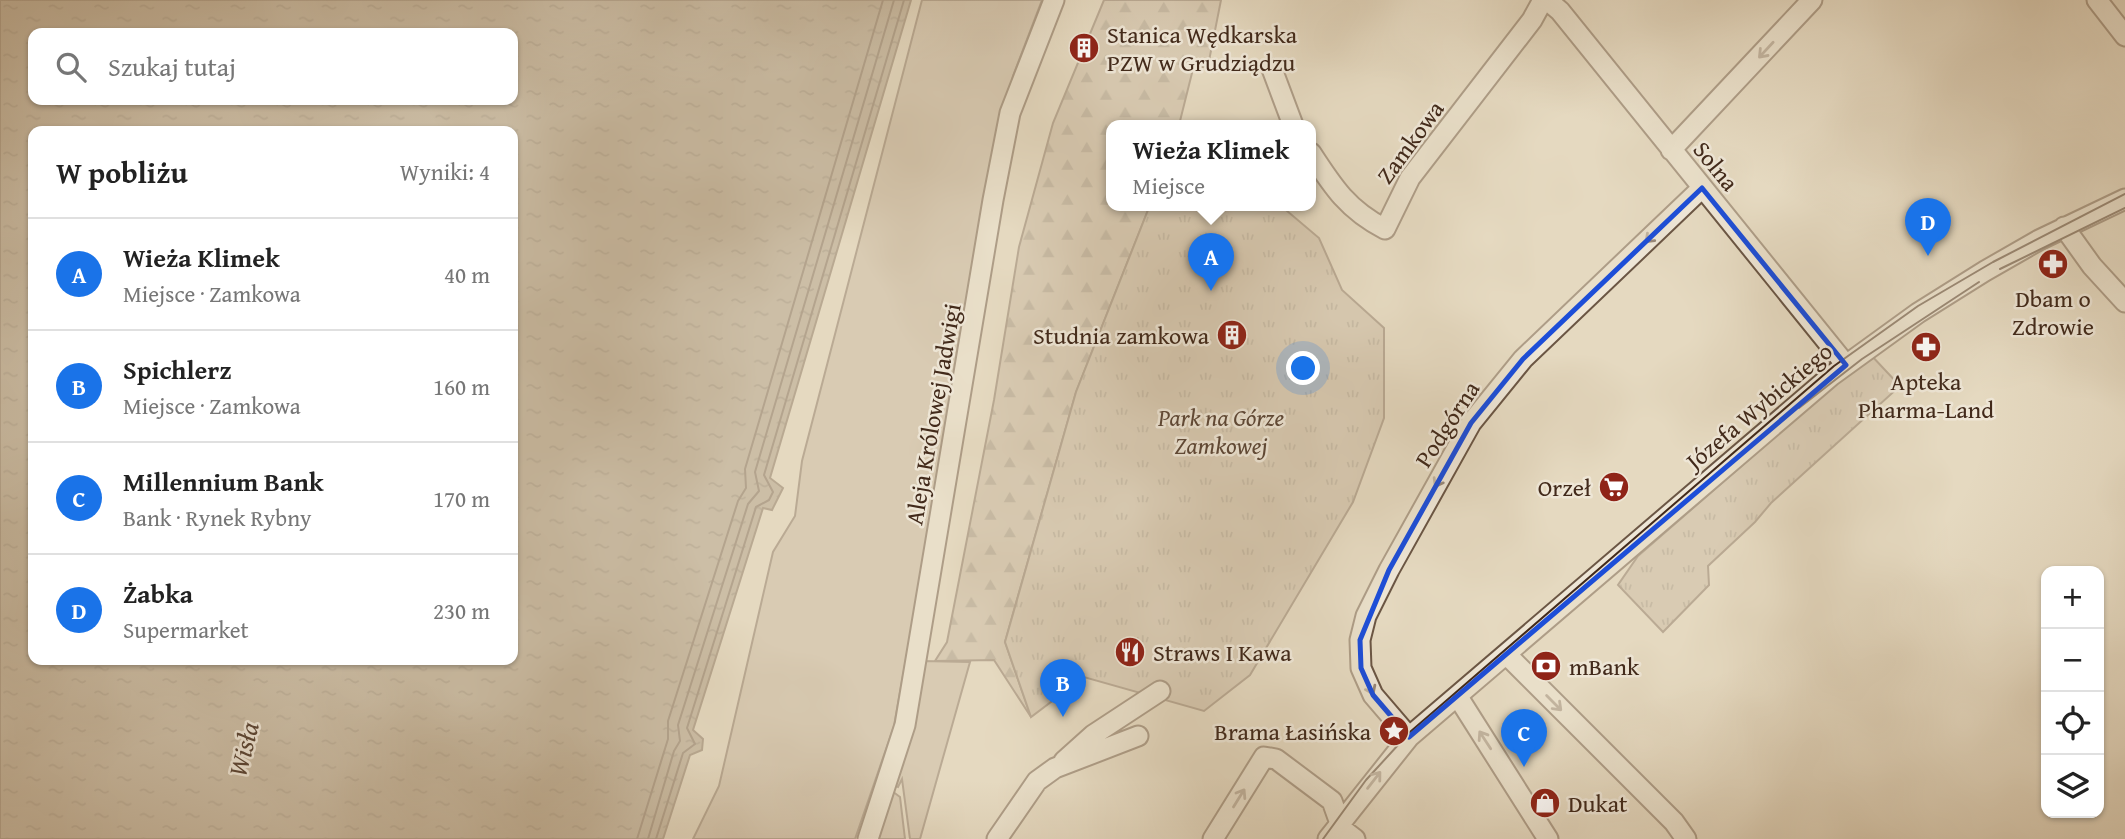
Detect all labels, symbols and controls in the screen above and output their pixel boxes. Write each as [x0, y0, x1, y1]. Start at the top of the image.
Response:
place label: Stanica Wędkarska PZW w Grudziądzu [1107, 17, 1298, 80]
search box [28, 28, 518, 105]
building icon: Stanica Wędkarska PZW w Grudziądzu [1067, 31, 1101, 65]
one-way arrow [1757, 41, 1774, 58]
text: Szukaj tutaj [108, 47, 236, 86]
icon: search [52, 48, 90, 86]
street label: Zamkowa [1368, 93, 1453, 191]
popup [1106, 120, 1316, 211]
text: Wieża Klimek [1133, 130, 1289, 169]
street label: Solna [1685, 133, 1747, 199]
text: W pobliżu [56, 150, 188, 194]
text: Wyniki: 4 [400, 155, 490, 188]
text: Miejsce [1133, 169, 1205, 202]
pin: D [1905, 198, 1951, 256]
one-way arrow [1645, 226, 1662, 243]
pin: A [1188, 233, 1234, 291]
text: Wieża Klimek [123, 238, 280, 277]
pharmacy icon: Dbam o Zdrowie [2036, 247, 2070, 281]
text: A [72, 258, 86, 291]
text: 40 m [444, 258, 490, 291]
text: Miejsce · Zamkowa [123, 277, 301, 310]
place label: Dbam o Zdrowie [2012, 281, 2094, 344]
street label: Aleja Królowej Jadwigi [896, 300, 970, 527]
place label: Studnia zamkowa [1033, 318, 1210, 353]
building icon: Studnia zamkowa [1215, 318, 1249, 352]
pharmacy icon: Apteka Pharma-Land [1909, 330, 1943, 364]
street label: Józefa Wybickiego [1676, 334, 1840, 480]
text: Spichlerz [123, 350, 232, 389]
your location [1286, 351, 1320, 385]
place label: Apteka Pharma-Land [1858, 364, 1994, 427]
text: B [72, 370, 86, 403]
text: 160 m [433, 370, 490, 403]
street label: Podgórna [1406, 373, 1488, 474]
text: Miejsce · Zamkowa [123, 389, 301, 422]
park label: Park na Górze Zamkowej [1157, 400, 1284, 463]
text: Millennium Bank [123, 462, 324, 501]
one-way arrow [1433, 468, 1447, 488]
place label: Orzeł [1538, 470, 1591, 505]
supermarket icon: Orzeł [1597, 470, 1631, 504]
text: C [72, 482, 86, 515]
text: 170 m [433, 482, 490, 515]
text: Bank · Rynek Rybny [123, 501, 312, 534]
map controls [2041, 566, 2104, 818]
button: + [2041, 566, 2104, 629]
text: Żabka [123, 574, 193, 613]
text: D [72, 594, 86, 627]
text: 230 m [433, 594, 490, 627]
text: Supermarket [123, 613, 249, 646]
button: − [2041, 629, 2104, 692]
restaurant icon: Straws I Kawa [1113, 635, 1147, 669]
place label: Straws I Kawa [1153, 635, 1292, 670]
bank icon: mBank [1529, 649, 1563, 683]
place label: mBank [1569, 649, 1640, 684]
pin: B [1040, 659, 1086, 717]
one-way arrow [1362, 674, 1376, 695]
button: locate [2041, 692, 2104, 755]
one-way arrow [1545, 694, 1562, 711]
pin: C [1501, 709, 1547, 767]
place label: Brama Łasińska [1214, 714, 1372, 749]
place icon: Brama Łasińska [1377, 714, 1411, 748]
water label: Wisła [217, 718, 269, 780]
one-way arrow [1477, 731, 1491, 751]
button: layers [2041, 755, 2104, 818]
one-way arrow [1367, 771, 1382, 789]
shop icon: Dukat [1528, 786, 1562, 820]
place label: Dukat [1568, 786, 1628, 821]
one-way arrow [1232, 788, 1246, 808]

